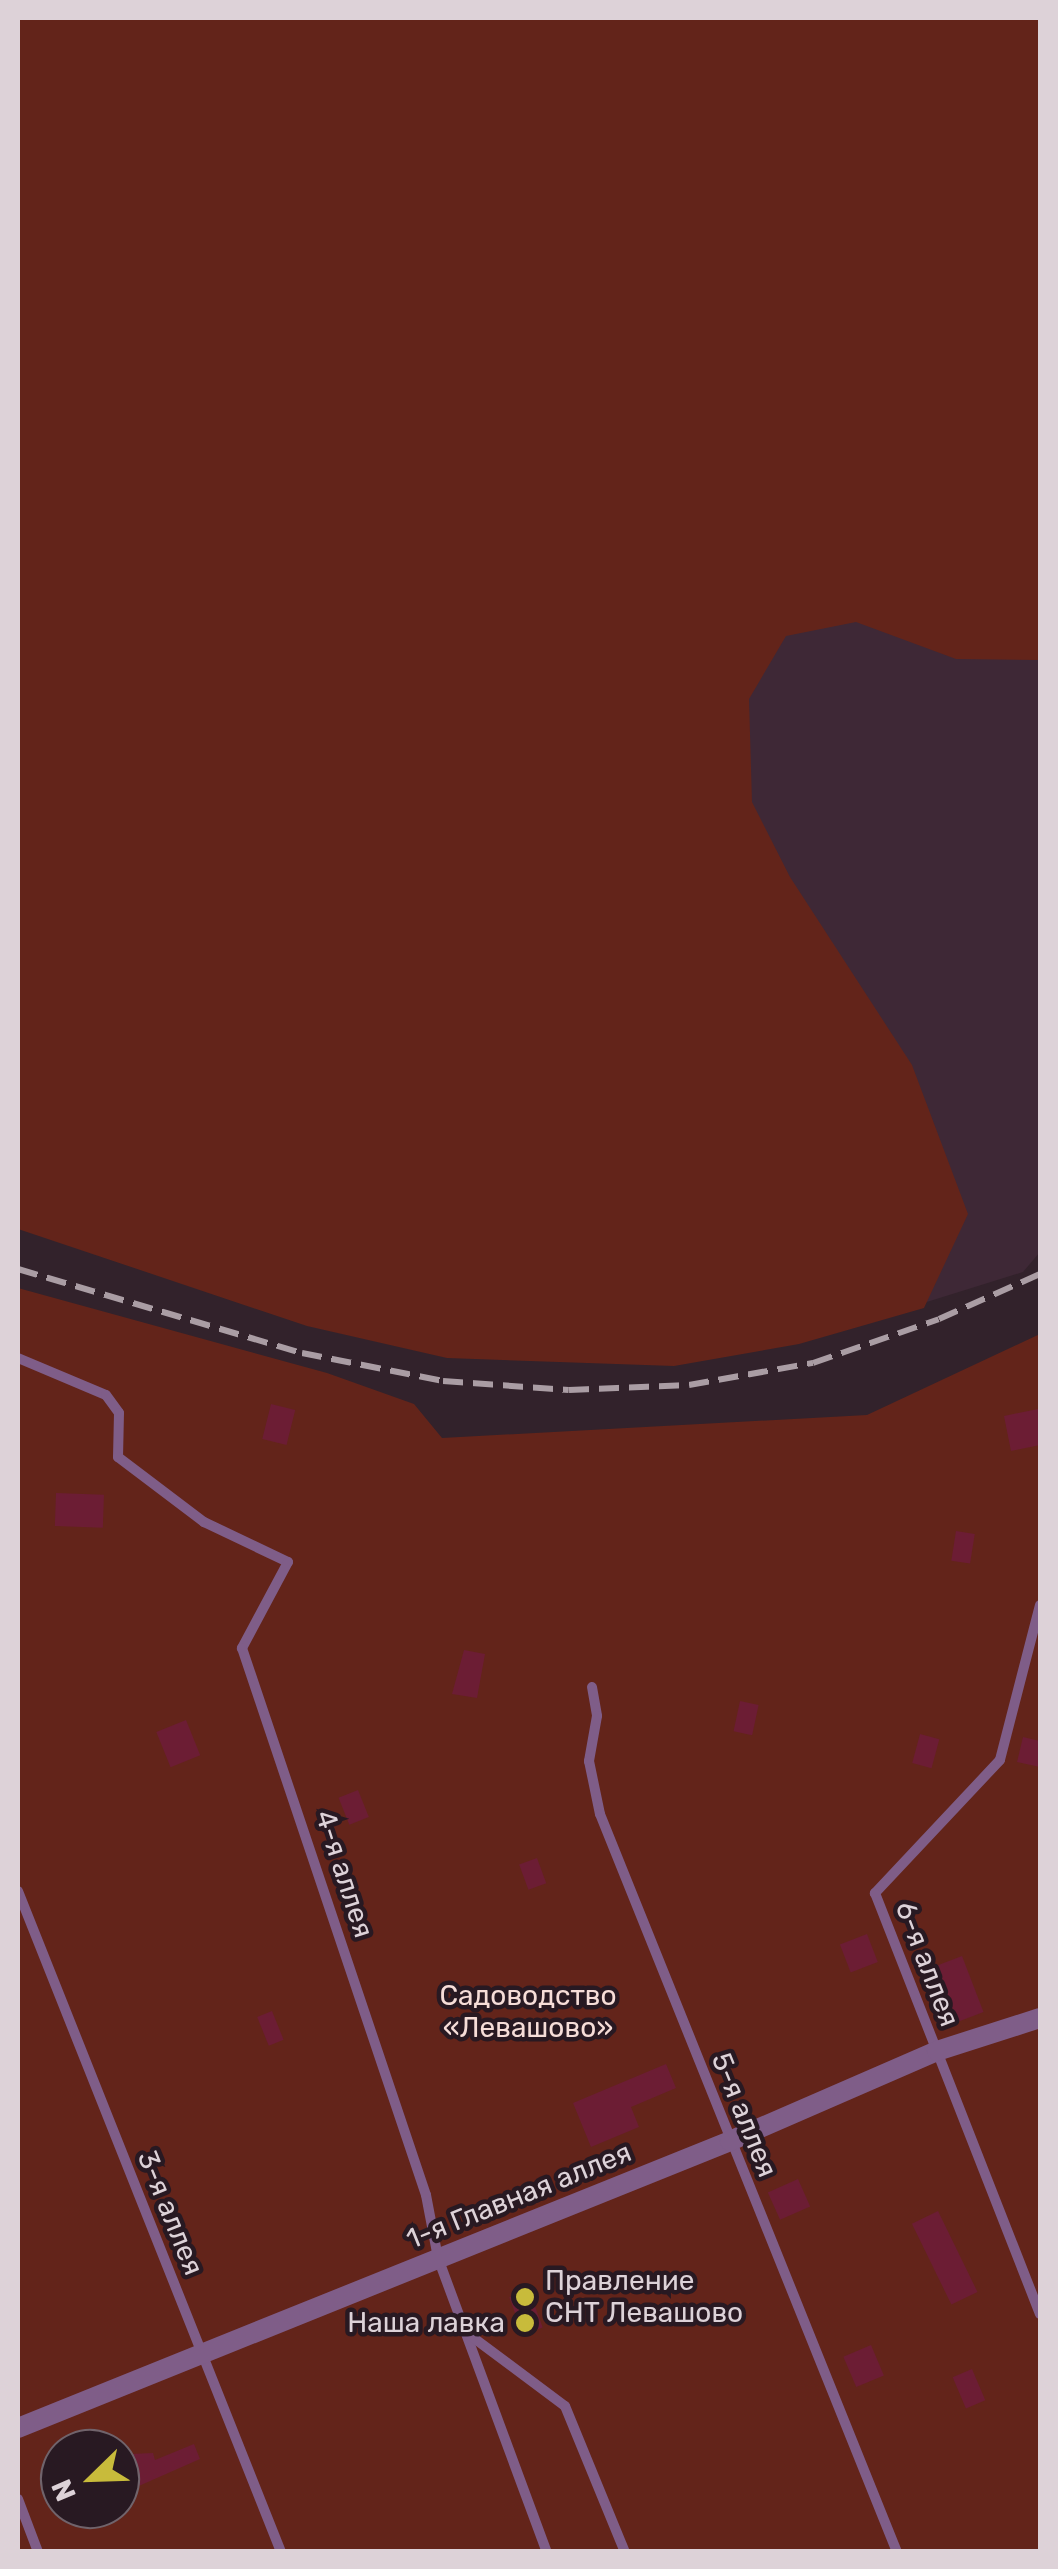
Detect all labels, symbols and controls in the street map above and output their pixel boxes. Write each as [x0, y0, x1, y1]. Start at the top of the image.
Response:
street label: 4-я аллея [308, 1806, 380, 1942]
street label: 6-я аллея [888, 1897, 966, 2031]
park label: Садоводство «Левашово» [439, 1979, 617, 2045]
street label: 5-я аллея [704, 2048, 784, 2182]
street label: 1-я Главная аллея [402, 2135, 636, 2257]
street label: 3-я аллея [130, 2146, 210, 2280]
place label: Правление СНТ Левашово [545, 2264, 743, 2330]
marker: Правление СНТ Левашово [514, 2286, 536, 2308]
place label: Наша лавка [347, 2306, 505, 2340]
marker: Наша лавка [514, 2312, 536, 2334]
north arrow [40, 2429, 140, 2529]
text: N [45, 2474, 83, 2506]

